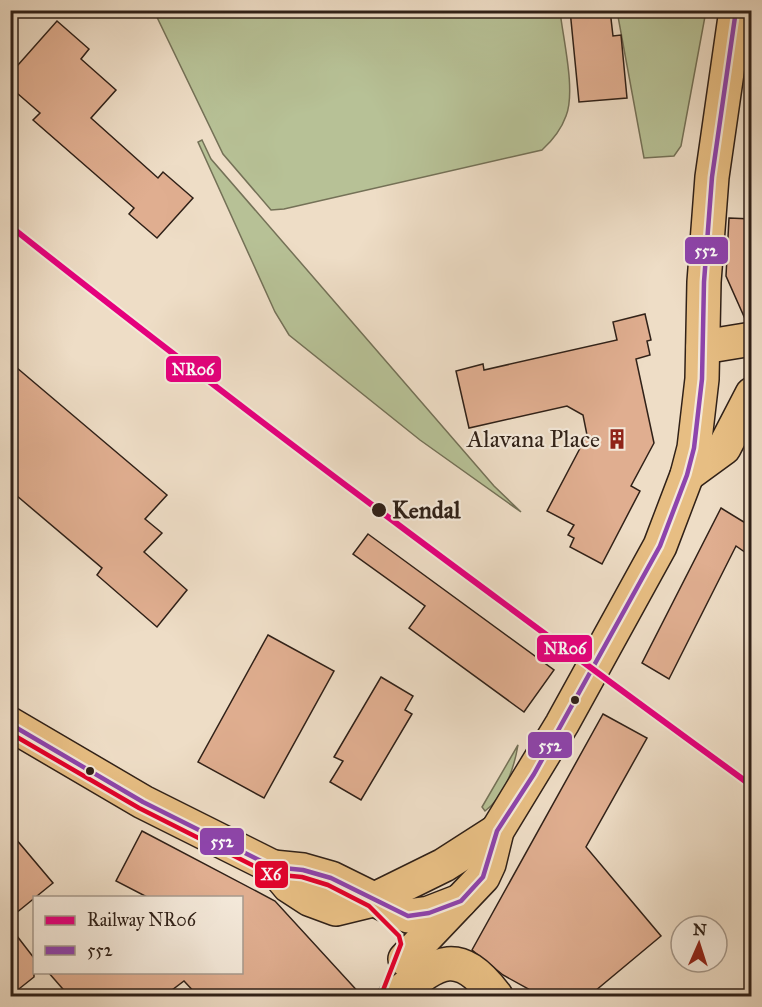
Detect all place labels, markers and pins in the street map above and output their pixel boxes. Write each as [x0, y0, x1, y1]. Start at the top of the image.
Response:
place label: Alavana Place [466, 424, 600, 454]
building icon: Alavana Place [605, 427, 629, 451]
place label: Kendal [392, 495, 461, 525]
marker: Kendal [370, 501, 388, 519]
unlabelled marker [569, 694, 581, 706]
unlabelled marker [84, 765, 96, 777]

